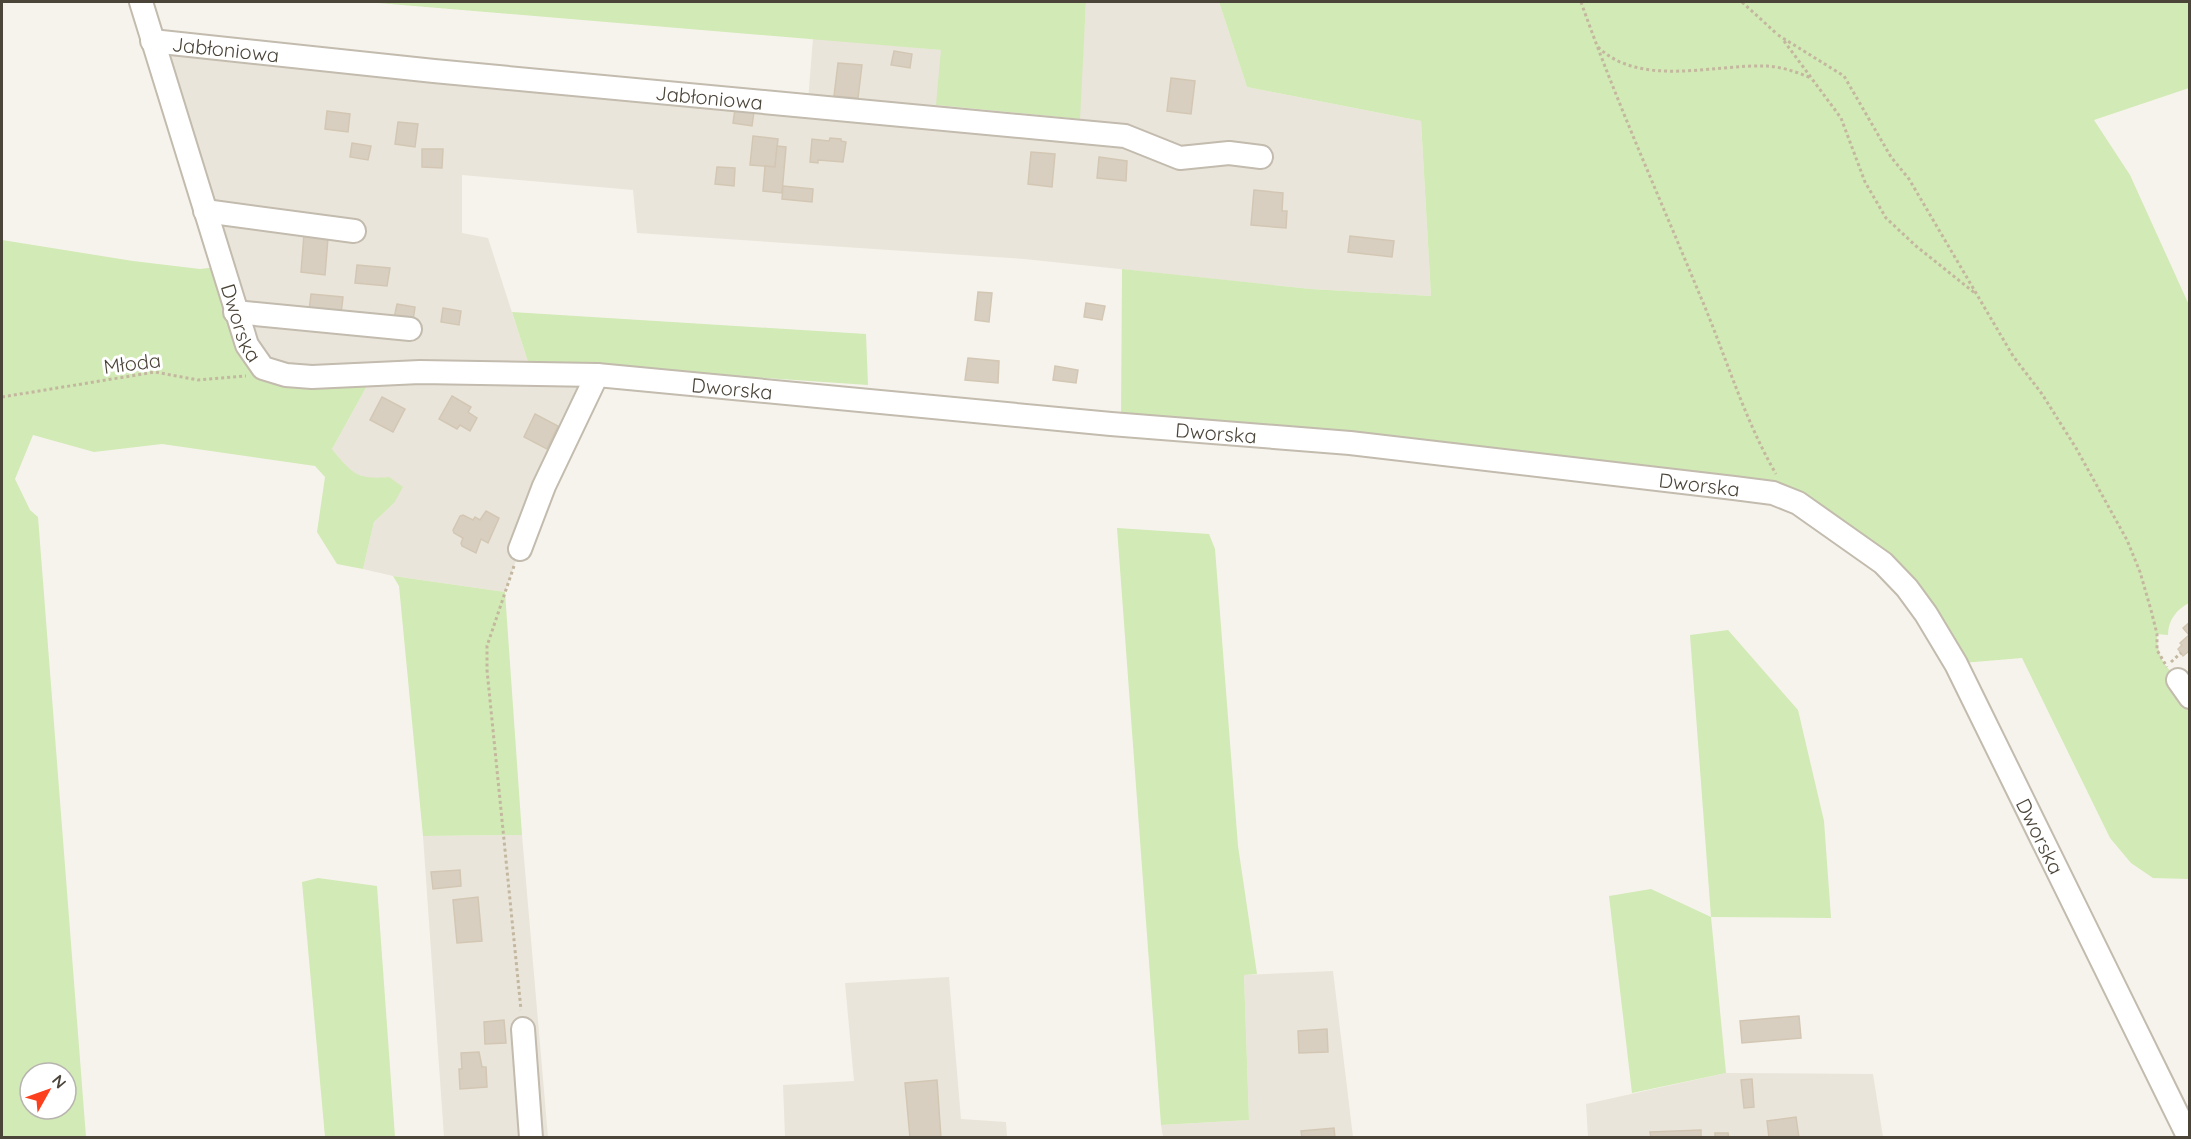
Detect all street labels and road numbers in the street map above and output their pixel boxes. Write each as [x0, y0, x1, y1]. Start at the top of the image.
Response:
street label: Jabłoniowa [171, 31, 280, 67]
street label: Jabłoniowa [654, 79, 764, 114]
street label: Dworska [216, 280, 267, 367]
street label: Młoda [102, 347, 162, 379]
street label: Dworska [690, 372, 774, 404]
street label: Dworska [1175, 417, 1258, 448]
street label: Dworska [1657, 467, 1741, 501]
street label: Dworska [2011, 794, 2070, 878]

